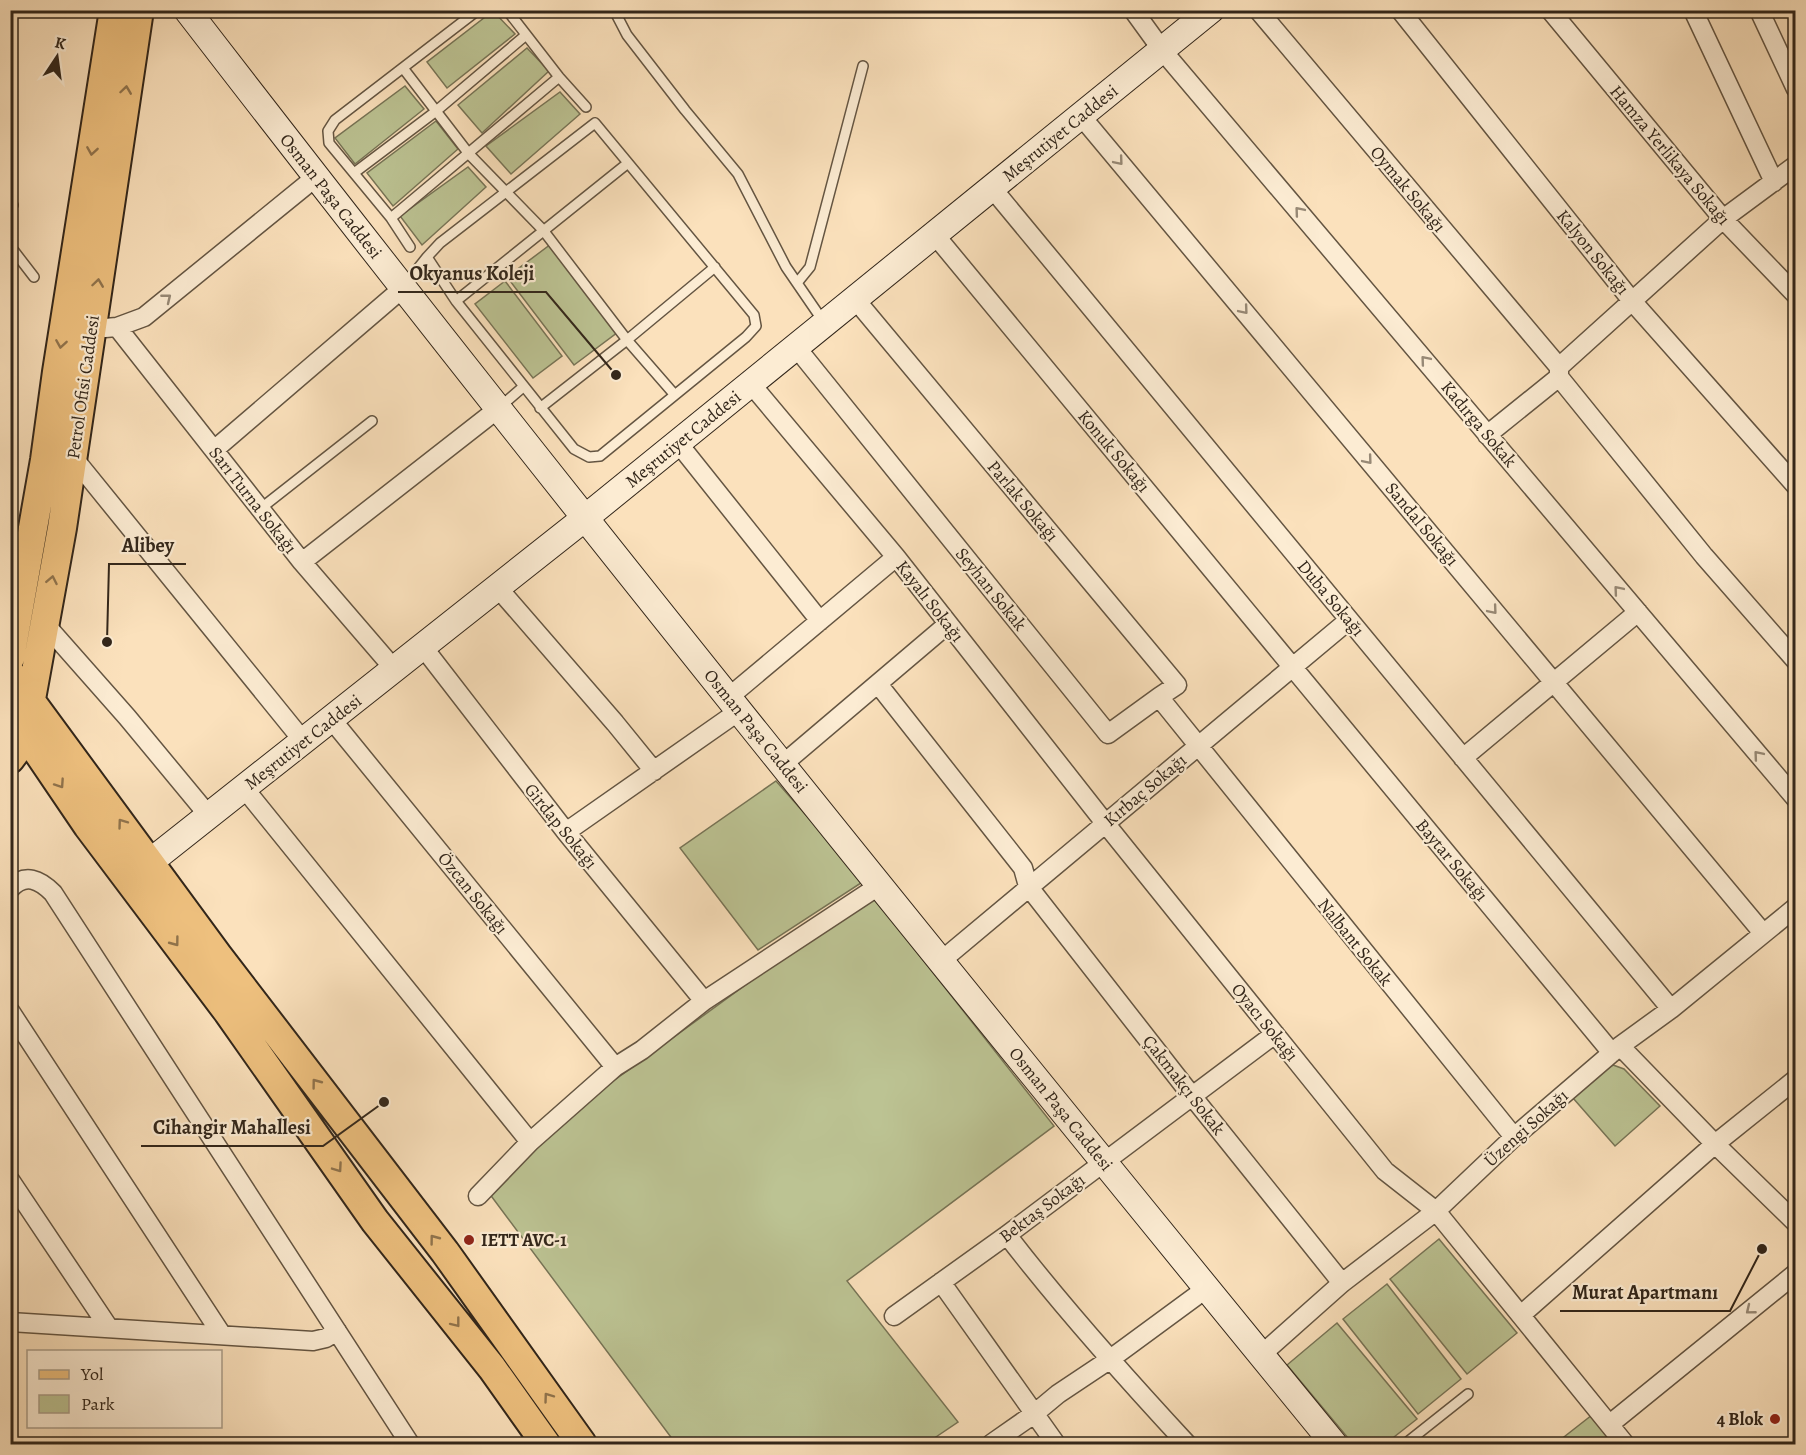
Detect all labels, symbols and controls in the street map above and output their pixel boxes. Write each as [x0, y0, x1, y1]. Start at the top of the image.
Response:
north arrow [27, 27, 87, 87]
text: K [53, 31, 68, 55]
street label: Meşrutiyet Caddesi [997, 79, 1123, 187]
street label: Hamza Yerlikaya Sokağı [1604, 80, 1736, 230]
one-way arrow [119, 86, 131, 95]
street label: Osman Paşa Caddesi [274, 128, 388, 264]
street label: Oymak Sokağı [1365, 141, 1451, 237]
one-way arrow [86, 147, 98, 156]
one-way arrow [1112, 154, 1123, 165]
street label: Kalyon Sokağı [1551, 204, 1635, 300]
one-way arrow [1295, 207, 1306, 218]
callout: Okyanus Koleji [398, 254, 546, 292]
text: Okyanus Koleji [410, 260, 535, 287]
one-way arrow [91, 279, 103, 288]
one-way arrow [160, 295, 171, 306]
one-way arrow [1236, 303, 1247, 314]
street label: Petrol Ofisi Caddesi [61, 314, 105, 460]
one-way arrow [56, 339, 68, 349]
one-way arrow [1421, 356, 1432, 367]
street label: Kadırga Sokak [1436, 376, 1522, 472]
street label: Meşrutiyet Caddesi [620, 385, 746, 493]
street label: Konuk Sokağı [1072, 405, 1156, 497]
street label: Sarı Turna Sokağı [204, 441, 302, 559]
one-way arrow [1361, 453, 1372, 464]
street label: Parlak Sokağı [982, 455, 1064, 547]
street label: Sandal Sokağı [1380, 477, 1464, 571]
callout: Alibey [109, 526, 186, 564]
text: Alibey [121, 532, 175, 559]
street label: Seyhan Sokak [950, 542, 1032, 636]
street label: Kayalı Sokağı [891, 555, 969, 647]
street label: Duba Sokağı [1292, 555, 1370, 641]
one-way arrow [45, 575, 58, 585]
one-way arrow [1615, 586, 1626, 597]
one-way arrow [1486, 603, 1497, 614]
street label: Osman Paşa Caddesi [699, 664, 813, 798]
street label: Meşrutiyet Caddesi [239, 689, 367, 795]
street label: Kırbaç Sokağı [1099, 748, 1191, 832]
one-way arrow [1754, 751, 1765, 762]
one-way arrow [53, 777, 64, 788]
street label: Girdap Sokağı [519, 778, 603, 874]
street label: Baytar Sokağı [1410, 814, 1494, 906]
one-way arrow [118, 819, 129, 830]
street label: Özcan Sokağı [432, 847, 514, 939]
street label: Nalbant Sokak [1312, 893, 1398, 991]
one-way arrow [167, 935, 178, 946]
street label: Oyacı Sokağı [1226, 978, 1304, 1066]
street label: Çakmakçı Sokak [1137, 1030, 1231, 1140]
street label: Osman Paşa Caddesi [1004, 1042, 1118, 1176]
one-way arrow [313, 1079, 324, 1090]
street label: Üzengi Sokağı [1479, 1084, 1573, 1172]
callout: Cihangir Mahallesi [141, 1108, 323, 1146]
text: Cihangir Mahallesi [153, 1114, 311, 1141]
one-way arrow [331, 1161, 342, 1172]
street label: Bektaş Sokağı [994, 1168, 1090, 1248]
place label: IETT AVC-1 [481, 1228, 567, 1252]
marker: IETT AVC-1 [462, 1233, 476, 1247]
one-way arrow [431, 1234, 442, 1245]
callout: Murat Apartmanı [1560, 1273, 1730, 1311]
text: Murat Apartmanı [1572, 1279, 1718, 1306]
one-way arrow [1746, 1303, 1757, 1314]
one-way arrow [449, 1316, 460, 1327]
legend [27, 1350, 222, 1428]
text: Yol [80, 1362, 104, 1386]
text: Park [81, 1392, 115, 1416]
one-way arrow [544, 1392, 555, 1403]
place label: 4 Blok [1717, 1407, 1764, 1431]
marker: 4 Blok [1768, 1412, 1782, 1426]

